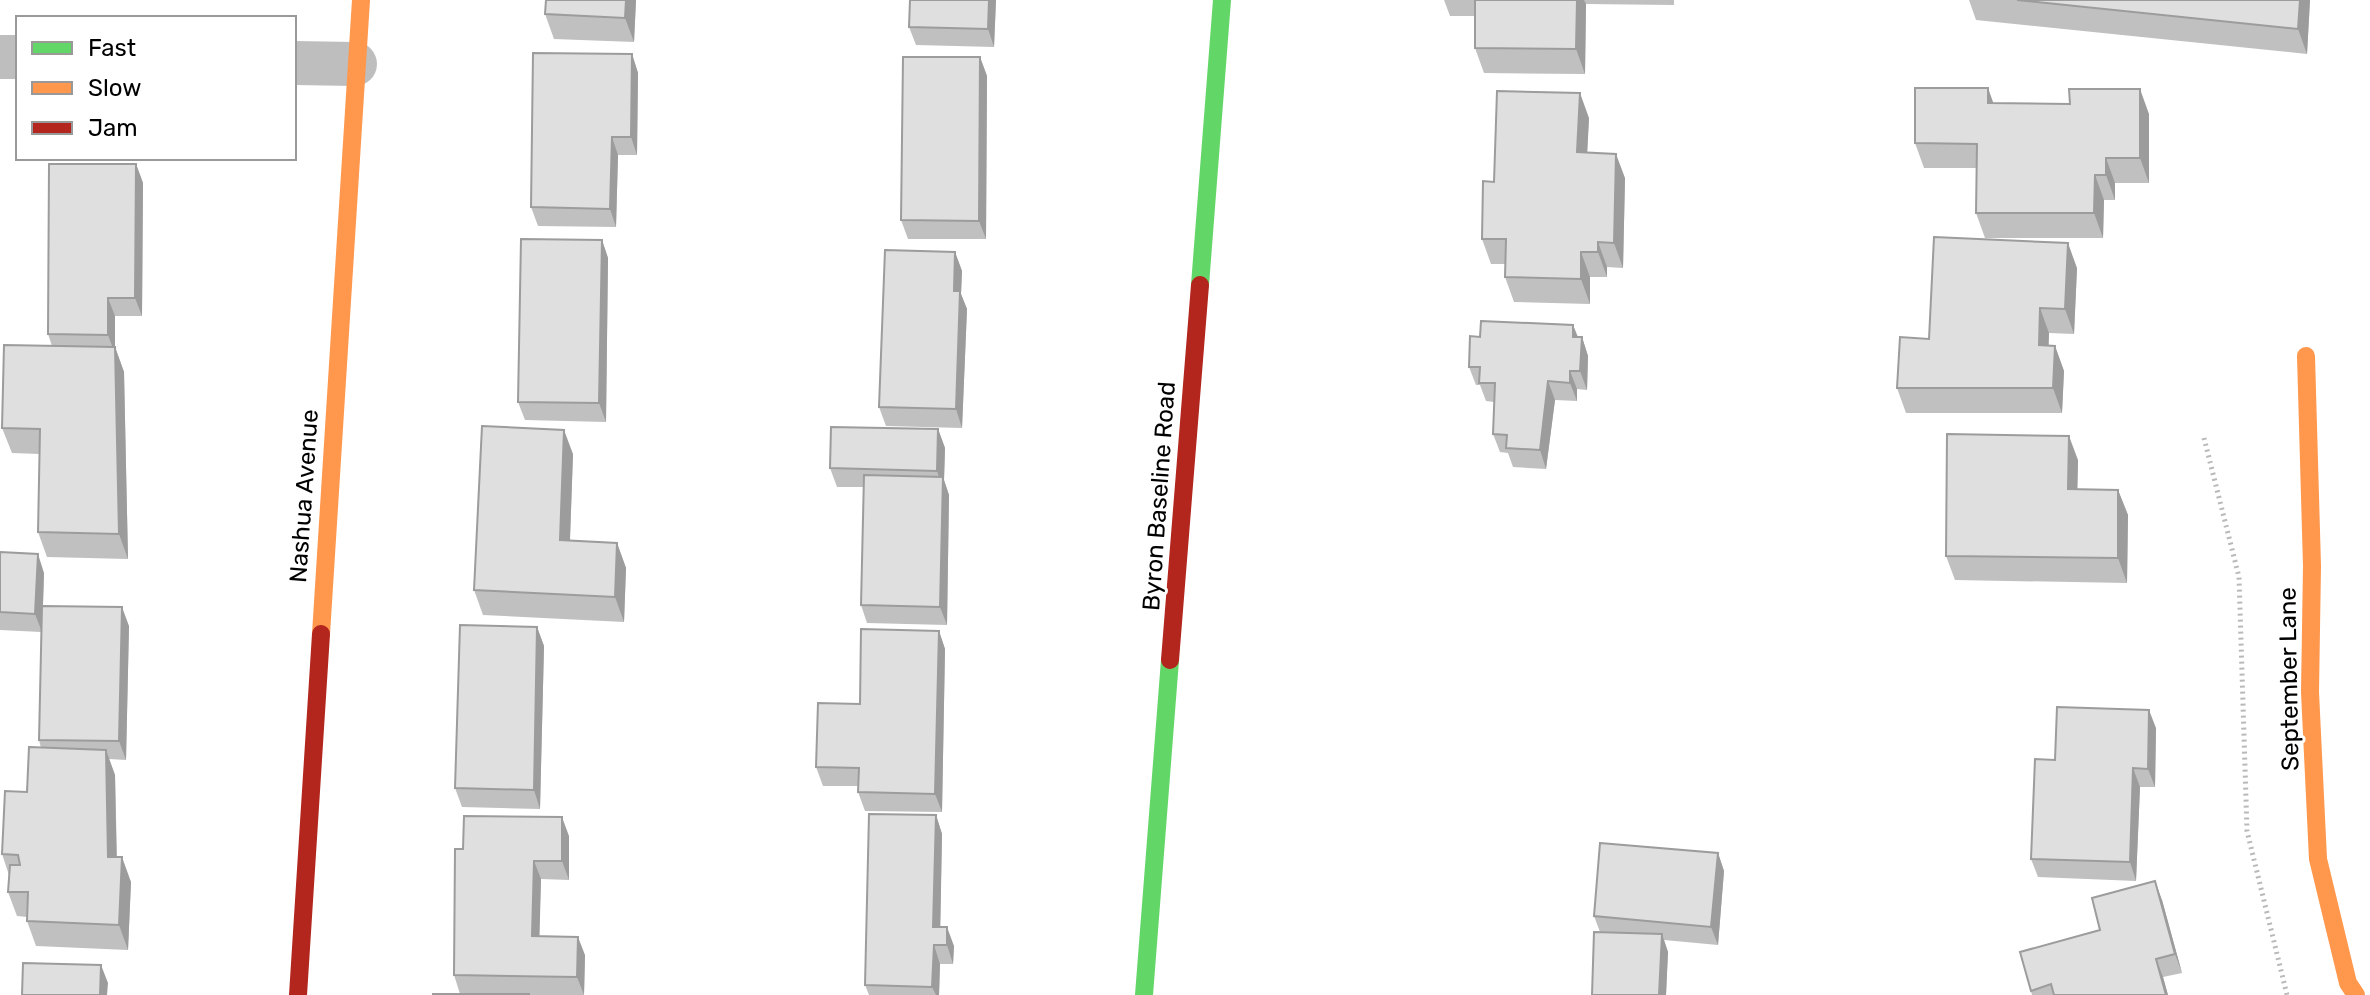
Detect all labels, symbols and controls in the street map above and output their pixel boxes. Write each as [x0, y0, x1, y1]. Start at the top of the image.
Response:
legend [16, 16, 296, 160]
text: Fast [88, 34, 136, 62]
text: Slow [88, 74, 141, 102]
text: Jam [88, 114, 138, 142]
street label: Byron Baseline Road [1137, 380, 1181, 612]
street label: Nashua Avenue [284, 408, 324, 584]
street label: September Lane [2273, 587, 2305, 771]

